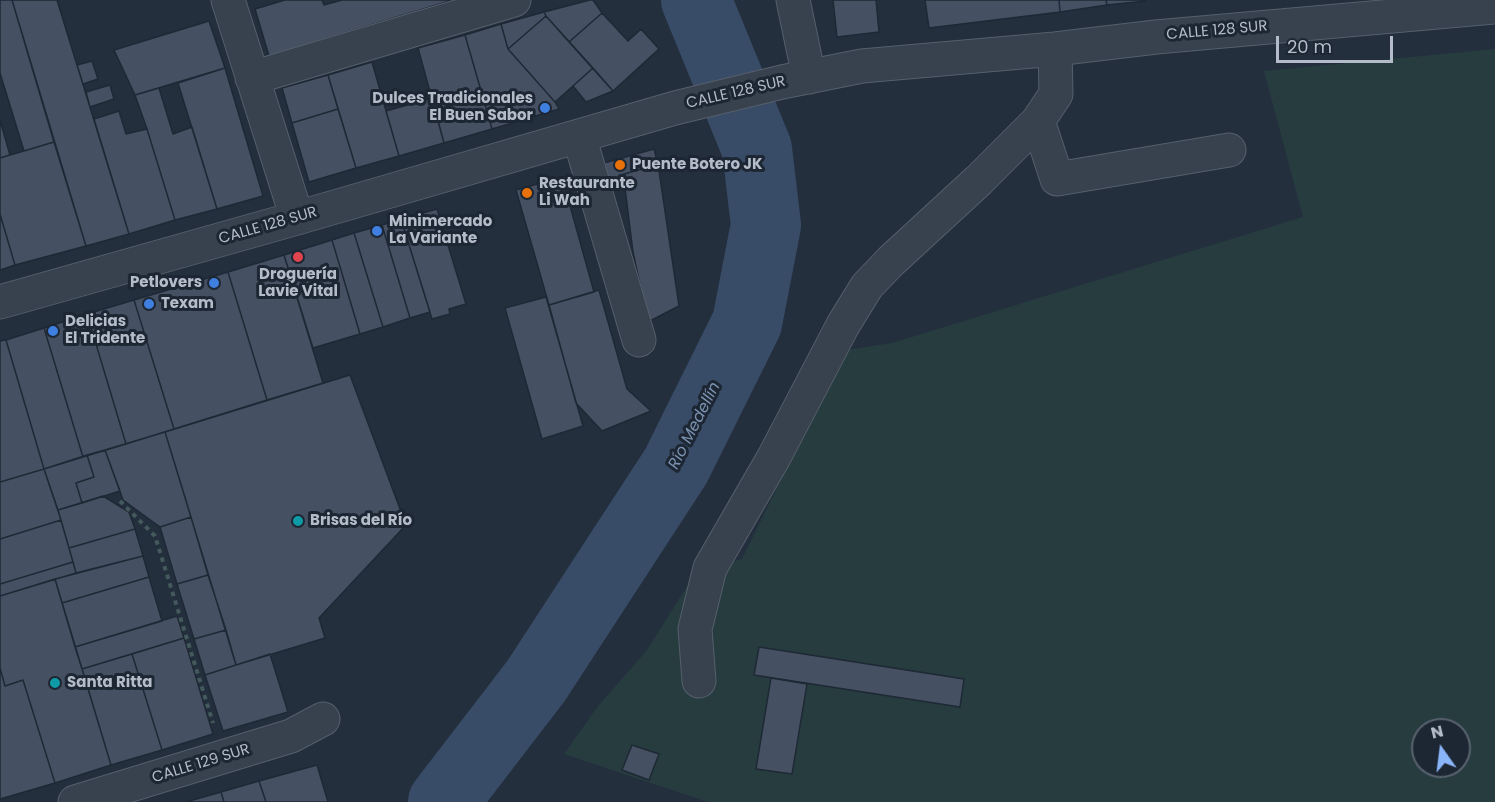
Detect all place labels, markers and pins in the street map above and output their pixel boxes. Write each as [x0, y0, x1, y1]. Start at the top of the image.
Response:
place label: Dulces Tradicionales El Buen Sabor [372, 90, 533, 125]
marker: Dulces Tradicionales El Buen Sabor [538, 101, 552, 115]
place label: Puente Botero JK [632, 156, 762, 174]
marker: Puente Botero JK [613, 158, 627, 172]
place label: Restaurante Li Wah [539, 175, 635, 210]
marker: Restaurante Li Wah [520, 186, 534, 200]
place label: Minimercado La Variante [389, 213, 492, 248]
marker: Minimercado La Variante [370, 224, 384, 238]
marker: Droguería Lavie Vital [291, 250, 305, 264]
place label: Droguería Lavie Vital [258, 266, 338, 301]
place label: Petlovers [130, 274, 202, 292]
marker: Petlovers [207, 276, 221, 290]
place label: Texam [161, 295, 214, 313]
marker: Texam [142, 297, 156, 311]
place label: Delicias El Tridente [65, 313, 145, 348]
marker: Delicias El Tridente [46, 324, 60, 338]
place label: Brisas del Río [310, 512, 412, 530]
marker: Brisas del Río [291, 514, 305, 528]
place label: Santa Ritta [67, 674, 153, 692]
marker: Santa Ritta [48, 676, 62, 690]

